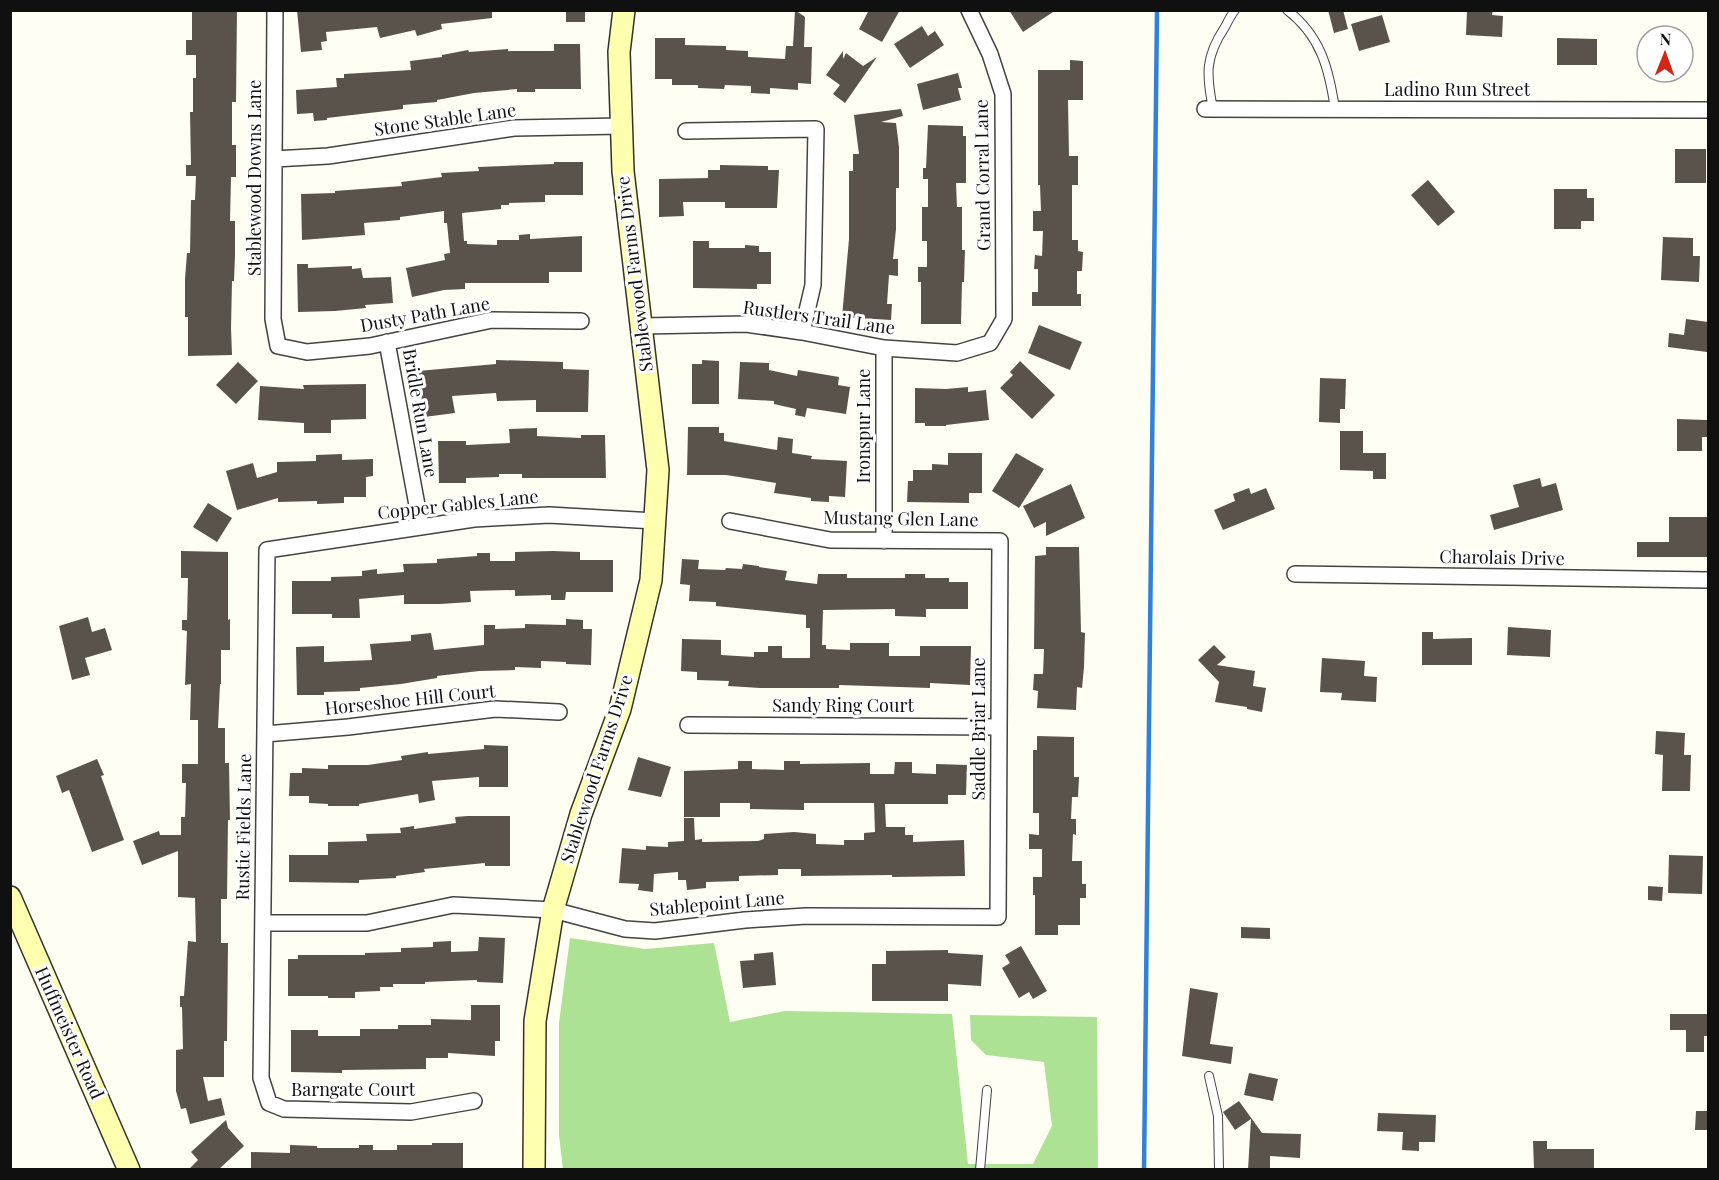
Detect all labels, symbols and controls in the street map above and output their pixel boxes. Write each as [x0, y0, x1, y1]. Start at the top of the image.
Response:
north arrow [1635, 24, 1695, 84]
text: N [1659, 28, 1672, 49]
street label: Ladino Run Street [1384, 77, 1531, 101]
street label: Stablewood Downs Lane [242, 80, 266, 276]
street label: Stone Stable Lane [372, 97, 517, 141]
street label: Grand Corral Lane [969, 99, 995, 251]
street label: Stablewood Farms Drive [610, 175, 658, 373]
street label: Dusty Path Lane [358, 291, 492, 337]
street label: Rustlers Trail Lane [742, 294, 897, 340]
street label: Bridle Run Lane [398, 347, 444, 479]
street label: Ironspur Lane [851, 369, 875, 483]
street label: Copper Gables Lane [376, 484, 540, 524]
street label: Mustang Glen Lane [823, 505, 979, 531]
street label: Charolais Drive [1439, 544, 1565, 570]
street label: Saddle Briar Lane [966, 657, 990, 801]
street label: Stablewood Farms Drive [554, 671, 638, 866]
street label: Horseshoe Hill Court [324, 678, 497, 720]
street label: Sandy Ring Court [772, 693, 914, 717]
street label: Rustic Fields Lane [230, 753, 256, 901]
street label: Stablepoint Lane [648, 885, 785, 921]
street label: Huffmeister Road [30, 963, 110, 1103]
street label: Barngate Court [291, 1077, 416, 1101]

